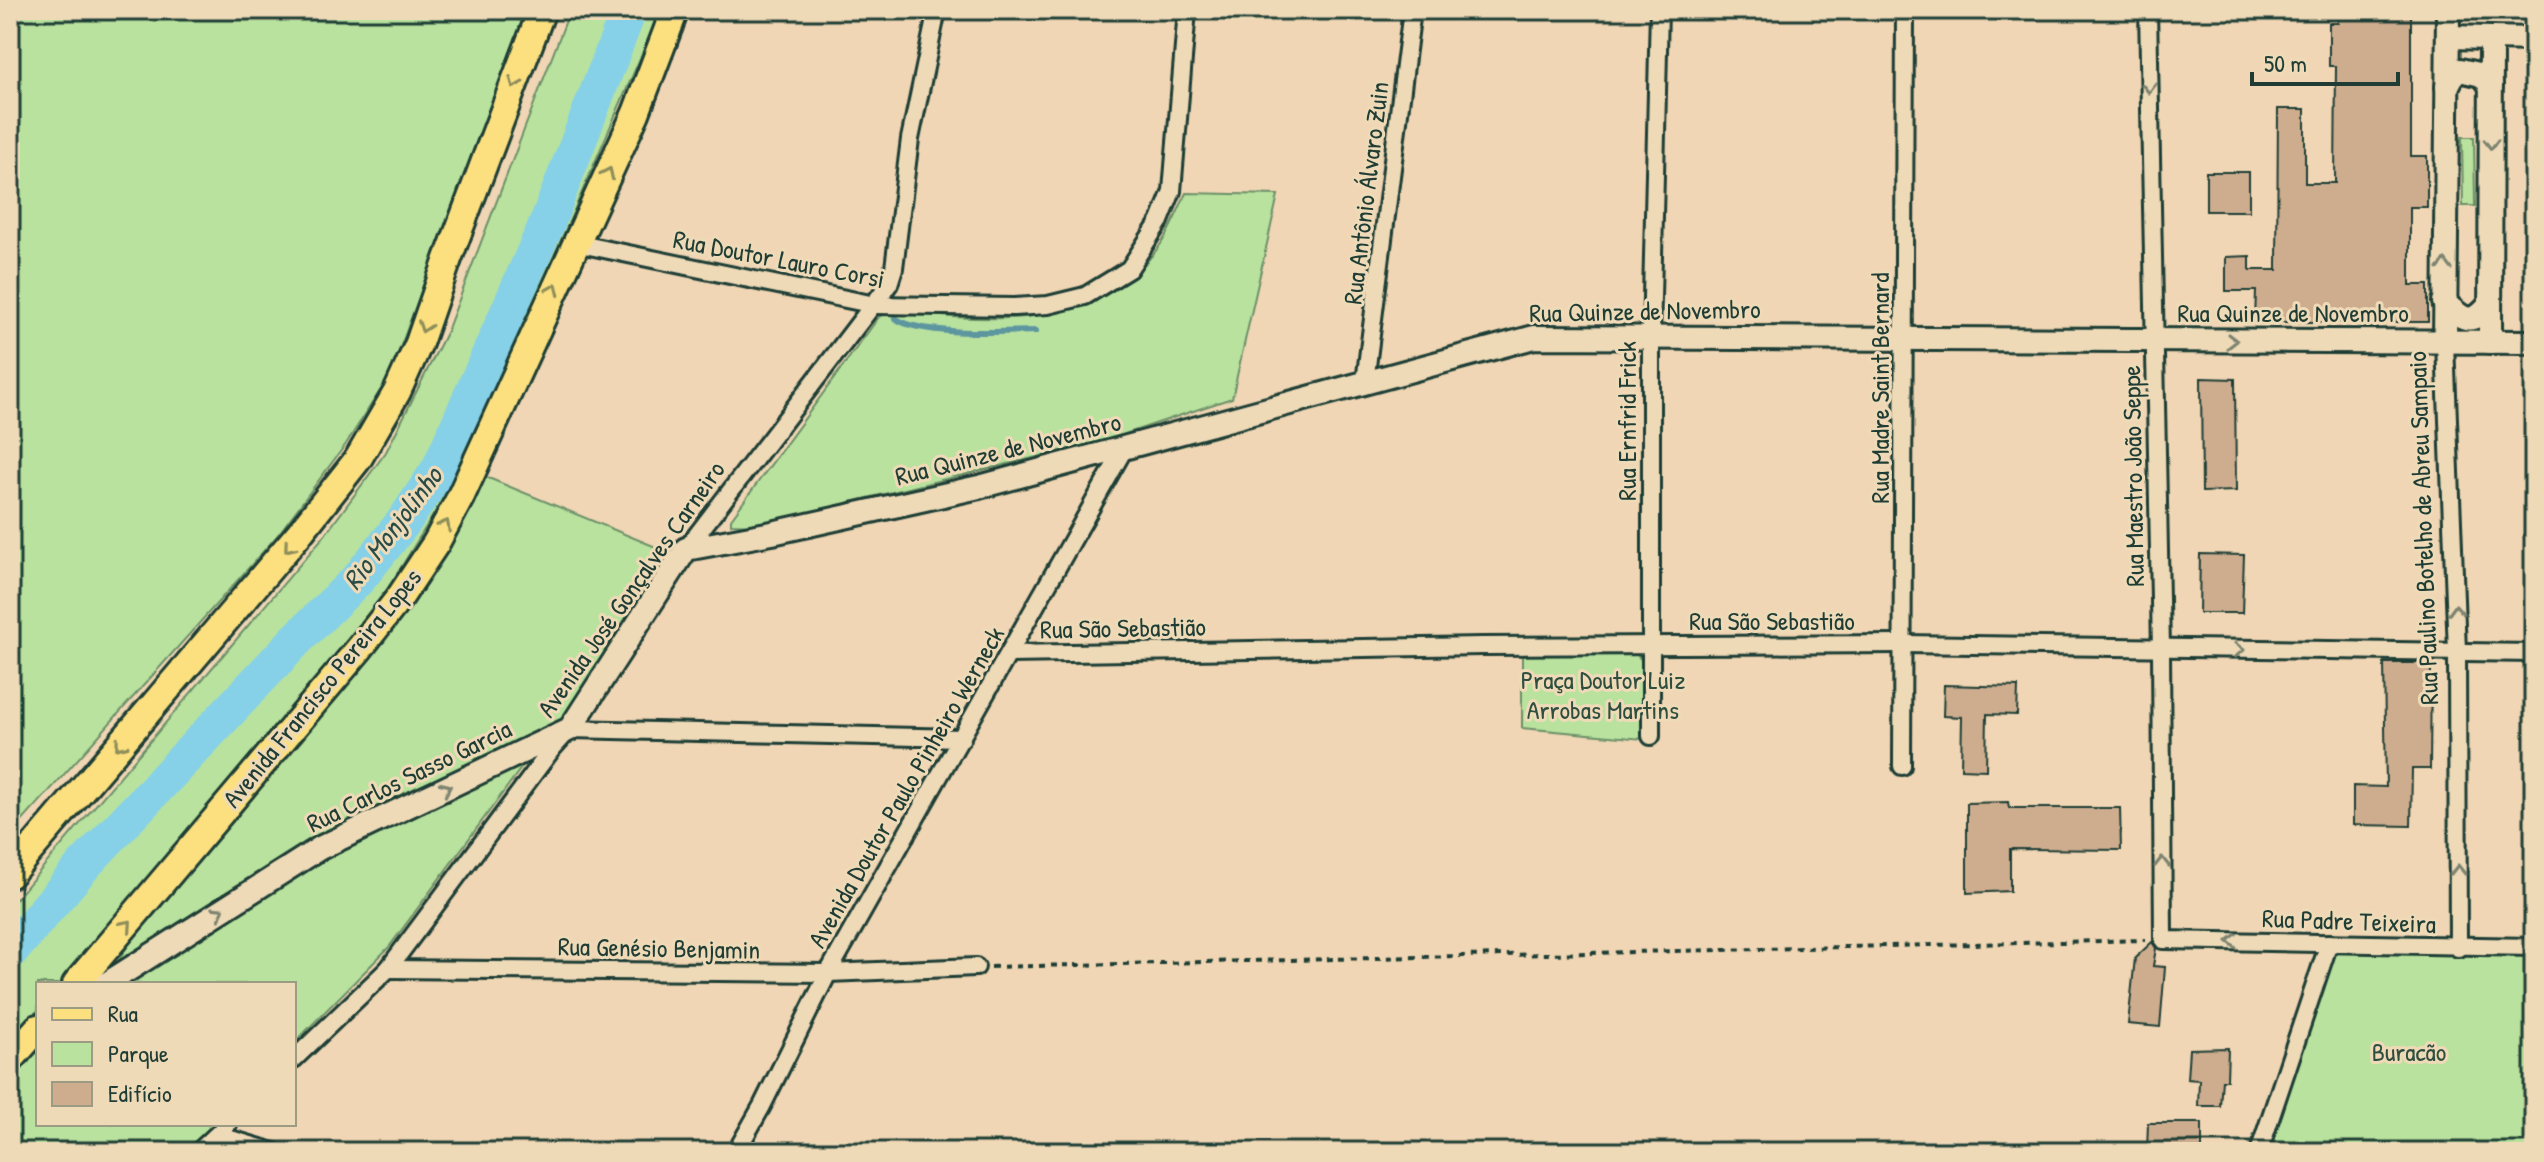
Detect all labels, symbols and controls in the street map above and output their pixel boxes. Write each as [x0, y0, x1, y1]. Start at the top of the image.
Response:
scale bar [2252, 36, 2398, 86]
text: 50 m [2264, 47, 2307, 79]
one-way arrow [508, 75, 525, 89]
street label: Rua Antônio Álvaro Zuin [1334, 80, 1397, 306]
one-way arrow [2140, 82, 2158, 95]
one-way arrow [2482, 138, 2500, 151]
one-way arrow [598, 166, 614, 181]
street label: Rua Doutor Lauro Corsi [671, 221, 888, 296]
one-way arrow [2436, 258, 2454, 271]
street label: Rua Madre Saint Bernard [1862, 273, 1897, 503]
one-way arrow [545, 283, 561, 297]
street label: Rua Quinze de Novembro [1529, 291, 1761, 330]
street label: Rua Quinze de Novembro [2177, 295, 2409, 330]
one-way arrow [418, 319, 434, 333]
one-way arrow [2226, 332, 2239, 350]
street label: Rua Ernfrid Frick [1609, 341, 1644, 501]
street label: Rua Paulino Botelho de Abreu Sampaio [2399, 351, 2446, 705]
street label: Rua Maestro João Seppe [2113, 365, 2152, 587]
street label: Rua Quinze de Novembro [891, 404, 1124, 493]
street label: Avenida José Gonçalves Carneiro [529, 454, 732, 724]
water label: Rio Monjolinho [333, 457, 452, 597]
one-way arrow [436, 519, 451, 533]
one-way arrow [284, 537, 299, 552]
street label: Avenida Francisco Pereira Lopes [214, 561, 429, 815]
street label: Rua São Sebastião [1689, 603, 1855, 638]
one-way arrow [2447, 603, 2464, 616]
street label: Rua São Sebastião [1040, 609, 1206, 646]
street label: Avenida Doutor Paulo Pinheiro Werneck [799, 620, 1012, 954]
one-way arrow [2233, 641, 2246, 659]
park label: Praça Doutor Luiz Arrobas Martins [1521, 662, 1685, 727]
street label: Rua Carlos Sasso Garcia [301, 711, 517, 840]
one-way arrow [115, 735, 130, 750]
one-way arrow [438, 782, 453, 798]
one-way arrow [2153, 855, 2171, 868]
one-way arrow [2449, 863, 2467, 876]
street label: Rua Padre Teixeira [2261, 900, 2437, 941]
one-way arrow [210, 907, 225, 922]
one-way arrow [117, 920, 132, 934]
street label: Rua Genésio Benjamin [557, 928, 761, 967]
one-way arrow [2225, 933, 2238, 950]
legend [36, 982, 296, 1126]
text: Rua [108, 997, 138, 1029]
park label: Buracão [2372, 1034, 2446, 1069]
text: Parque [108, 1037, 169, 1069]
text: Edifício [108, 1077, 172, 1109]

